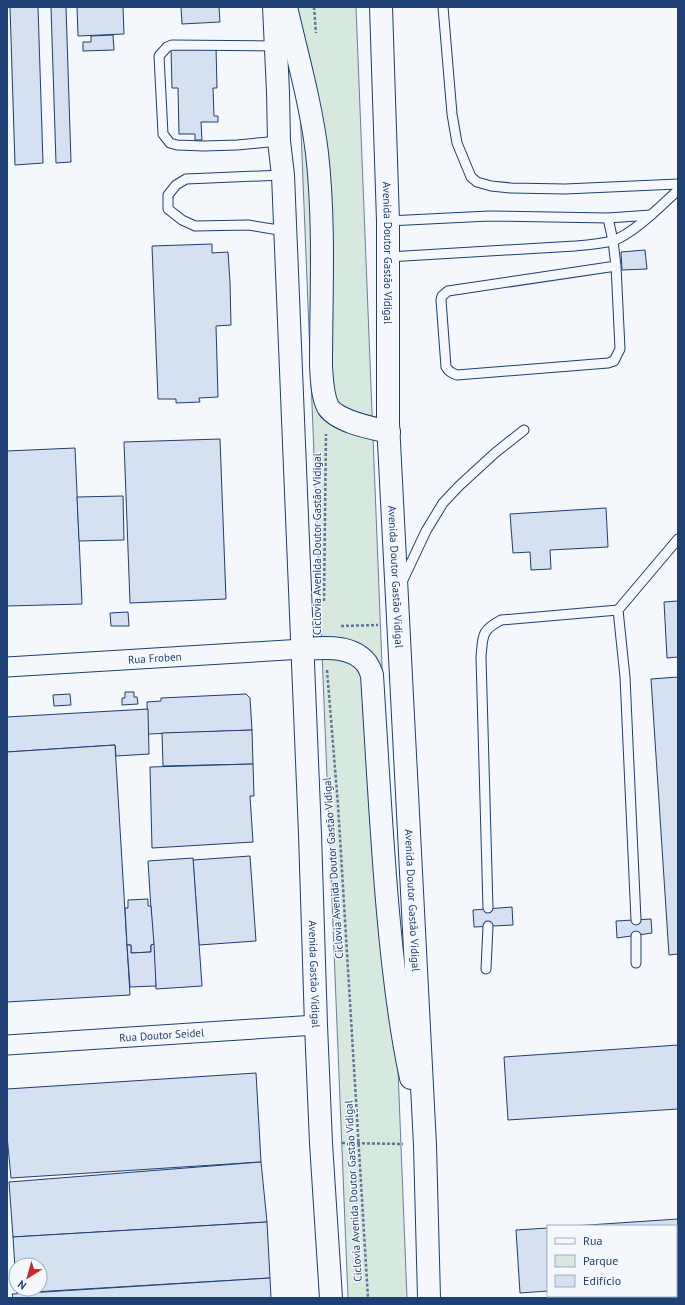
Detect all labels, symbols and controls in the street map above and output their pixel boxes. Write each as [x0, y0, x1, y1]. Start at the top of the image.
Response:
street label: Avenida Doutor Gastão Vidigal [380, 181, 395, 325]
street label: Ciclovia Avenida Doutor Gastão Vidigal [310, 452, 324, 635]
street label: Avenida Doutor Gastão Vidigal [385, 505, 407, 649]
street label: Rua Froben [128, 649, 182, 667]
street label: Ciclovia Avenida Doutor Gastão Vidigal [320, 776, 346, 959]
street label: Avenida Doutor Gastão Vidigal [402, 829, 423, 973]
street label: Avenida Gastão Vidigal [306, 920, 323, 1029]
street label: Rua Doutor Seidel [119, 1025, 205, 1045]
street label: Ciclovia Avenida Doutor Gastão Vidigal [341, 1099, 365, 1282]
legend [547, 1225, 677, 1297]
text: Rua [583, 1233, 602, 1248]
text: Parque [583, 1253, 618, 1268]
north arrow [8, 1257, 48, 1297]
text: Edifício [583, 1273, 621, 1288]
text: N [15, 1277, 29, 1293]

